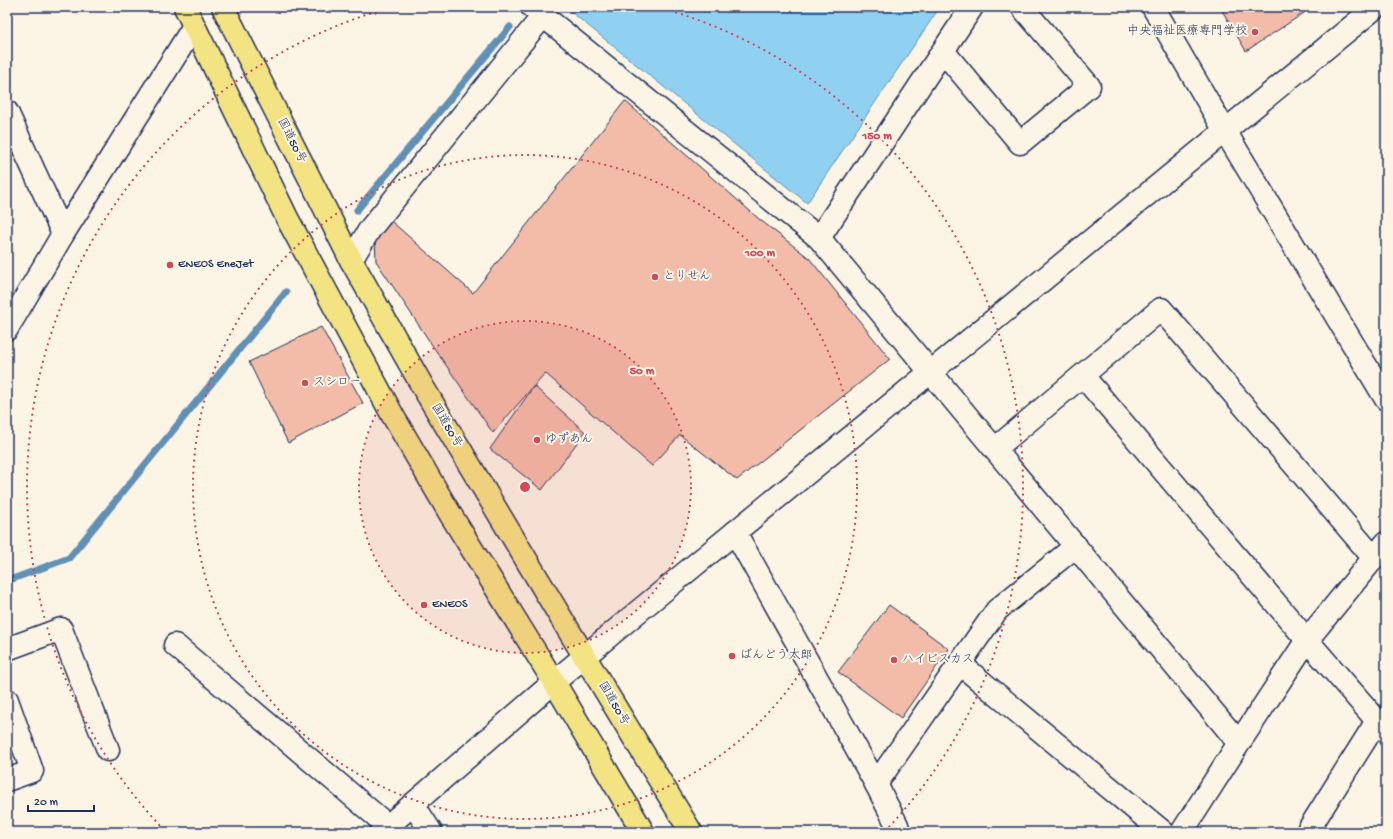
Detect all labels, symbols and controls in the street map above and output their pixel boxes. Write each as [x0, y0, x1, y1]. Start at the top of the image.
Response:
place label: 中央福祉医療専門学校 [1127, 23, 1247, 39]
marker: 中央福祉医療専門学校 [1250, 27, 1260, 37]
street label: 国道50号 [274, 115, 309, 166]
text: 150 m [861, 130, 892, 144]
text: 100 m [744, 247, 775, 261]
place label: ENEOS EneJet [178, 258, 254, 272]
marker: ENEOS EneJet [165, 260, 175, 270]
place label: とりせん [663, 270, 711, 284]
marker: とりせん [650, 272, 660, 282]
text: 50 m [630, 365, 655, 379]
place label: スシロー [313, 376, 361, 390]
marker: スシロー [300, 378, 310, 388]
street label: 国道50号 [427, 401, 466, 451]
place label: ゆずあん [545, 432, 593, 447]
marker: ゆずあん [532, 435, 542, 445]
centre of rings [518, 480, 532, 494]
place label: ENEOS [432, 598, 468, 612]
marker: ENEOS [419, 600, 429, 610]
place label: ばんどう太郎 [740, 648, 812, 663]
marker: ばんどう太郎 [727, 651, 737, 661]
place label: ハイビスカス [902, 653, 974, 667]
marker: ハイビスカス [889, 655, 899, 665]
street label: 国道50号 [594, 679, 633, 729]
scale bar [28, 787, 94, 813]
text: 20 m [34, 796, 59, 810]

